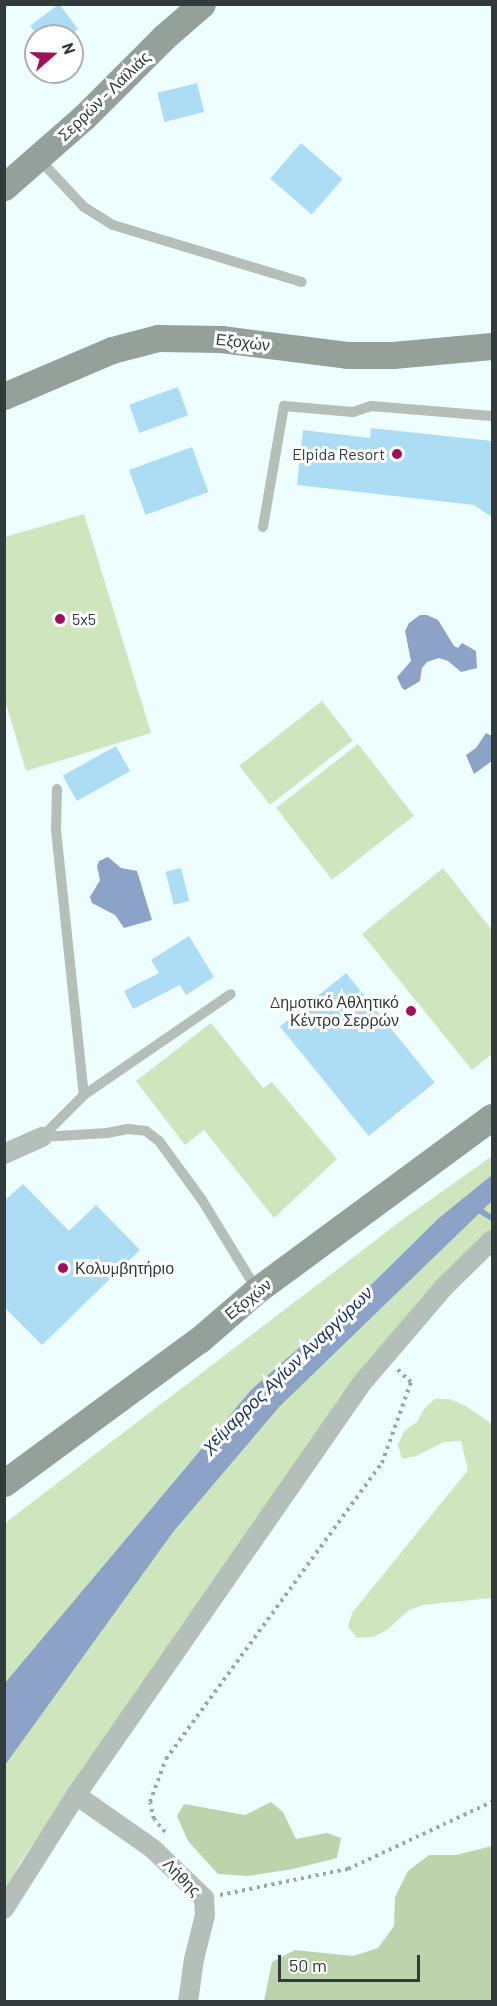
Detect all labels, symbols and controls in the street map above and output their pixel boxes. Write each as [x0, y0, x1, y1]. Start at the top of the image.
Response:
north arrow [24, 24, 84, 84]
text: N [59, 40, 80, 57]
street label: Σερρών - Λαϊλιάς [54, 47, 154, 145]
street label: Εξοχών [215, 329, 271, 355]
place label: Elpida Resort [292, 444, 385, 464]
marker: Elpida Resort [390, 447, 404, 461]
place label: 5x5 [72, 609, 96, 629]
marker: 5x5 [53, 612, 67, 626]
place label: Δημοτικό Αθλητικό Κέντρο Σερρών [270, 992, 399, 1030]
marker: Δημοτικό Αθλητικό Κέντρο Σερρών [404, 1004, 418, 1018]
place label: Κολυμβητήριο [75, 1258, 174, 1278]
marker: Κολυμβητήριο [56, 1261, 70, 1275]
street label: Εξοχών [221, 1274, 275, 1324]
water label: χείμαρρος Αγίων Αναργύρων [197, 1282, 377, 1456]
street label: Λήθης [159, 1854, 205, 1900]
scale bar [281, 1943, 424, 1981]
text: 50 m [289, 1954, 327, 1976]

